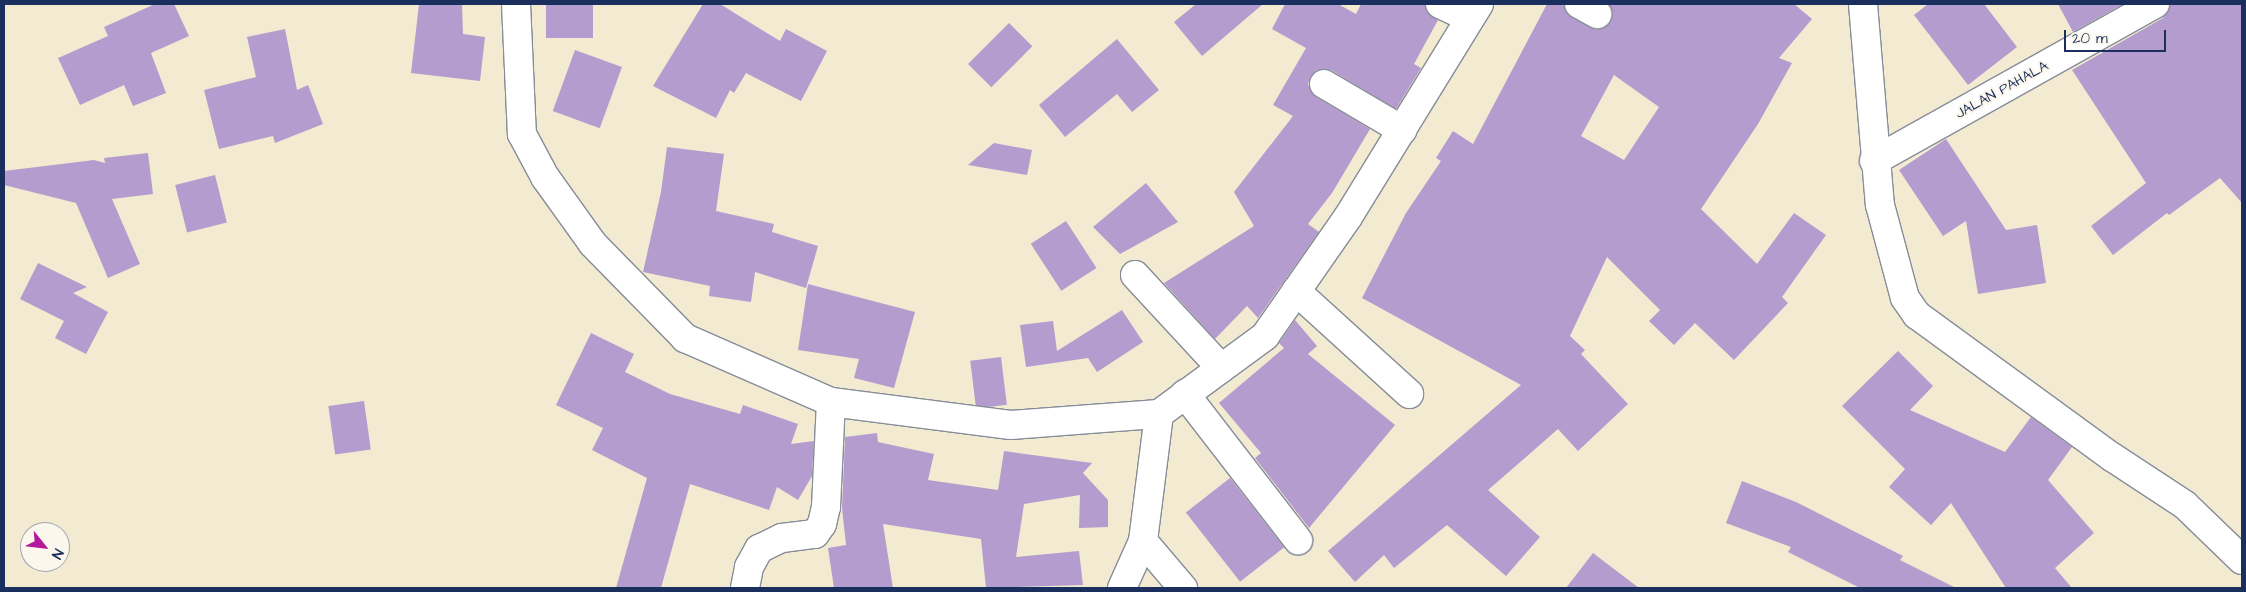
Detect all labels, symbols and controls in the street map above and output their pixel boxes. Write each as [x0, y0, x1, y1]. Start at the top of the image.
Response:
scale bar [2066, 20, 2168, 52]
text: 20 m [2072, 28, 2108, 49]
street label: JALAN PAHALA [1953, 58, 2051, 122]
north arrow [20, 522, 70, 572]
text: N [46, 545, 68, 562]

